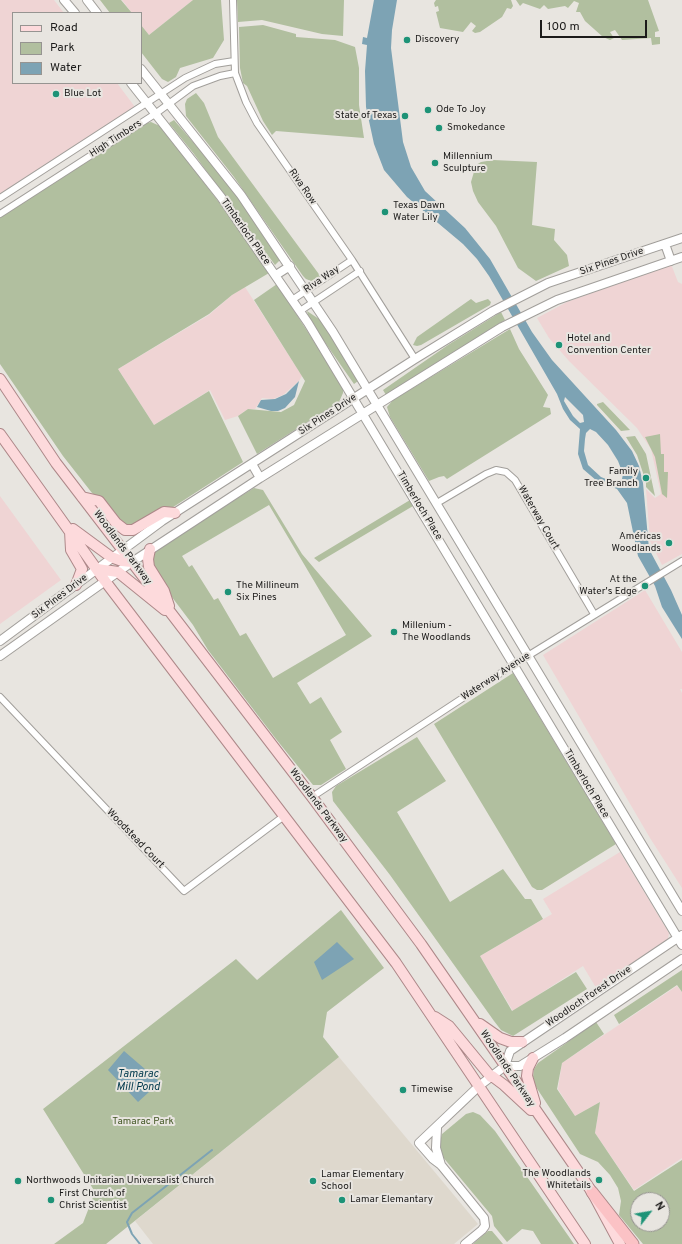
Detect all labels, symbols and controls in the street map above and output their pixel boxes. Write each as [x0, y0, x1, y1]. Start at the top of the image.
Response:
legend [12, 12, 142, 84]
scale bar [542, 12, 649, 38]
text: 100 m [547, 19, 580, 35]
text: Road [50, 20, 78, 36]
place label: Discovery [415, 34, 459, 46]
marker: Discovery [402, 35, 412, 45]
text: Park [50, 40, 75, 56]
text: Water [50, 60, 82, 76]
place label: Blue Lot [64, 88, 101, 100]
marker: Blue Lot [51, 89, 61, 99]
place label: Ode To Joy [436, 104, 486, 116]
marker: Ode To Joy [423, 105, 433, 115]
place label: State of Texas [335, 110, 397, 122]
marker: State of Texas [400, 111, 410, 121]
street label: High Timbers [88, 118, 144, 160]
place label: Smokedance [447, 122, 505, 134]
marker: Smokedance [434, 123, 444, 133]
place label: Millennium Sculpture [443, 151, 492, 174]
marker: Millennium Sculpture [430, 158, 440, 168]
street label: Riva Row [285, 167, 319, 207]
street label: Timberloch Place [218, 197, 272, 267]
place label: Texas Dawn Water Lily [393, 200, 445, 224]
marker: Texas Dawn Water Lily [380, 207, 390, 217]
street label: Six Pines Drive [579, 245, 645, 279]
street label: Riva Way [302, 264, 342, 296]
place label: Hotel and Convention Center [567, 333, 651, 356]
marker: Hotel and Convention Center [554, 340, 564, 350]
street label: Six Pines Drive [297, 392, 359, 438]
place label: Family Tree Branch [584, 466, 638, 490]
street label: Timberloch Place [394, 469, 444, 543]
marker: Family Tree Branch [641, 473, 651, 483]
street label: Waterway Court [515, 484, 561, 552]
street label: Woodlands Parkway [90, 509, 154, 587]
place label: Américas Woodlands [612, 531, 661, 554]
marker: Américas Woodlands [664, 538, 674, 548]
street label: Six Pines Drive [30, 572, 90, 622]
place label: At the Water's Edge [579, 574, 637, 598]
place label: The Millineum Six Pines [236, 580, 299, 604]
marker: At the Water's Edge [640, 581, 650, 591]
marker: The Millineum Six Pines [223, 587, 233, 597]
place label: Millenium - The Woodlands [402, 620, 471, 644]
marker: Millenium - The Woodlands [389, 627, 399, 637]
street label: Waterway Avenue [459, 650, 533, 704]
street label: Timberloch Place [561, 747, 611, 821]
street label: Woodlands Parkway [286, 767, 350, 845]
street label: Woodstead Court [104, 807, 166, 871]
street label: Woodloch Forest Drive [544, 964, 634, 1030]
street label: Woodlands Parkway [477, 1028, 537, 1110]
water label: Tamarac Mill Pond [116, 1068, 160, 1094]
place label: Timewise [411, 1084, 453, 1096]
marker: Timewise [398, 1085, 408, 1095]
park label: Tamarac Park [112, 1116, 174, 1128]
place label: The Woodlands Whitetails [522, 1168, 591, 1192]
place label: Lamar Elementary School [321, 1169, 404, 1192]
place label: Northwoods Unitarian Universalist Church [26, 1175, 214, 1187]
marker: The Woodlands Whitetails [594, 1175, 604, 1185]
marker: Northwoods Unitarian Universalist Church [13, 1176, 23, 1186]
marker: Lamar Elementary School [308, 1176, 318, 1186]
place label: First Church of Christ Scientist [59, 1188, 127, 1212]
north arrow [630, 1192, 670, 1232]
place label: Lamar Elemantary [350, 1194, 433, 1206]
marker: First Church of Christ Scientist [46, 1195, 56, 1205]
marker: Lamar Elemantary [337, 1195, 347, 1205]
text: N [651, 1199, 667, 1213]

